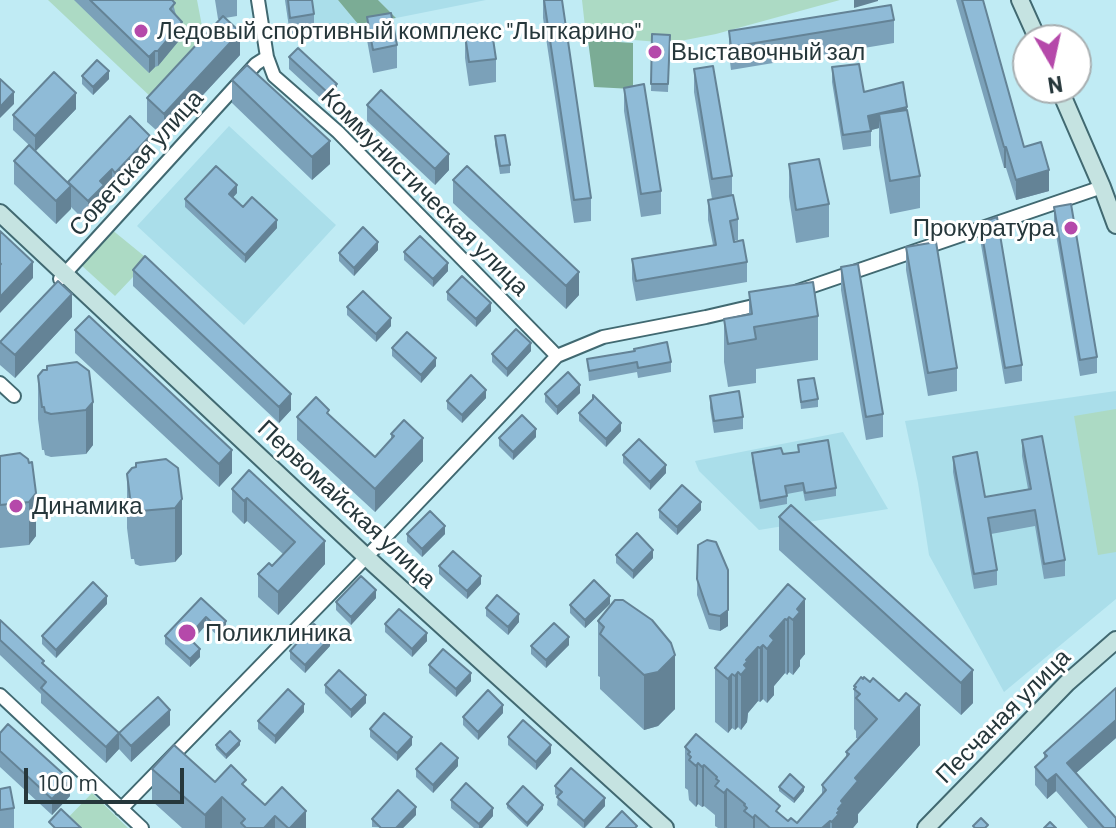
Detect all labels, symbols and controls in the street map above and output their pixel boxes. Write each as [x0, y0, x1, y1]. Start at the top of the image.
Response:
place label: Ледовый спортивный комплекс "Лыткарино" [157, 17, 641, 45]
marker: Ледовый спортивный комплекс "Лыткарино" [132, 22, 150, 40]
north arrow [1012, 24, 1092, 104]
place label: Выставочный зал [671, 38, 865, 66]
marker: Выставочный зал [646, 43, 664, 61]
text: N [1046, 72, 1065, 100]
street label: Коммунистическая улица [315, 82, 535, 302]
street label: Советская улица [63, 84, 209, 242]
place label: Прокуратура [913, 214, 1055, 242]
marker: Прокуратура [1062, 219, 1080, 237]
street label: Первомайская улица [252, 414, 442, 594]
place label: Динамика [32, 492, 143, 520]
marker: Динамика [7, 497, 25, 515]
place label: Поликлиника [205, 619, 352, 647]
marker: Поликлиника [176, 622, 198, 644]
street label: Песчаная улица [930, 643, 1076, 789]
scale bar [28, 752, 188, 802]
text: 100 m [38, 767, 98, 796]

